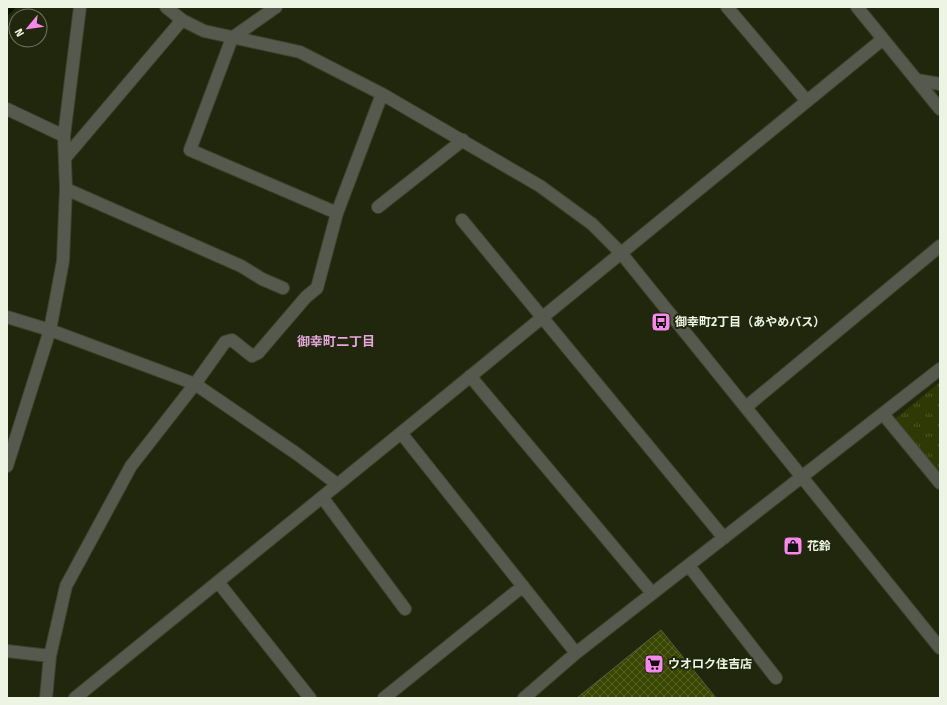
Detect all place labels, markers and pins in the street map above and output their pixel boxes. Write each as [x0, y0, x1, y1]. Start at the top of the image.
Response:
bus stop icon: 御幸町2丁目（あやめバス） [650, 311, 672, 333]
place label: 御幸町2丁目（あやめバス） [675, 315, 825, 329]
shop icon: 花鈴 [782, 535, 804, 557]
place label: 花鈴 [807, 539, 831, 553]
supermarket icon: ウオロク住吉店 [643, 653, 665, 675]
place label: ウオロク住吉店 [668, 657, 752, 671]

